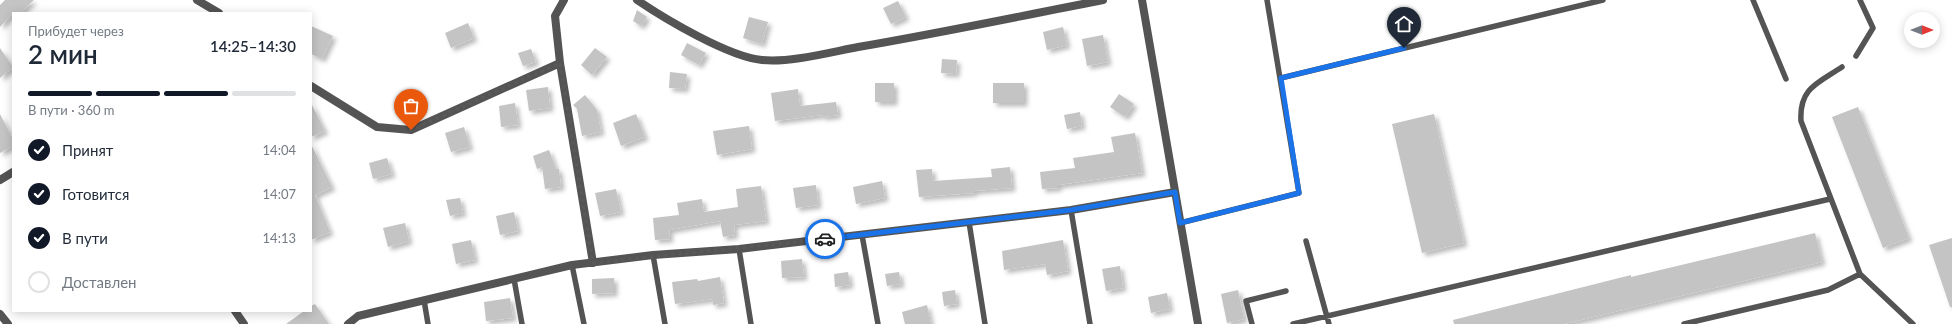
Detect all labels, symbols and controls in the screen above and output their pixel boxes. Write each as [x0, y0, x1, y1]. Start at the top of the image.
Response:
pin [1387, 7.0, 1421, 48]
north arrow [1904, 12, 1940, 48]
map controls [1904, 12, 1940, 48]
icon: home [1393, 13, 1415, 35]
text: Прибудет через [28, 23, 124, 39]
text: 14:25–14:30 [210, 37, 296, 55]
text: 2 мин [28, 38, 98, 70]
pin [394, 89, 428, 130]
icon: bag [400, 95, 422, 117]
text: В пути · 360 m [28, 102, 114, 118]
icon: check [28, 139, 50, 161]
text: Принят [62, 141, 113, 159]
text: 14:04 [263, 142, 296, 158]
icon: check [28, 183, 50, 205]
text: Готовится [62, 185, 129, 203]
text: 14:07 [263, 186, 296, 202]
courier [805, 219, 845, 259]
icon: check [28, 227, 50, 249]
icon: car [814, 228, 836, 250]
text: В пути [62, 229, 108, 247]
text: 14:13 [263, 230, 296, 246]
text: Доставлен [62, 273, 137, 291]

